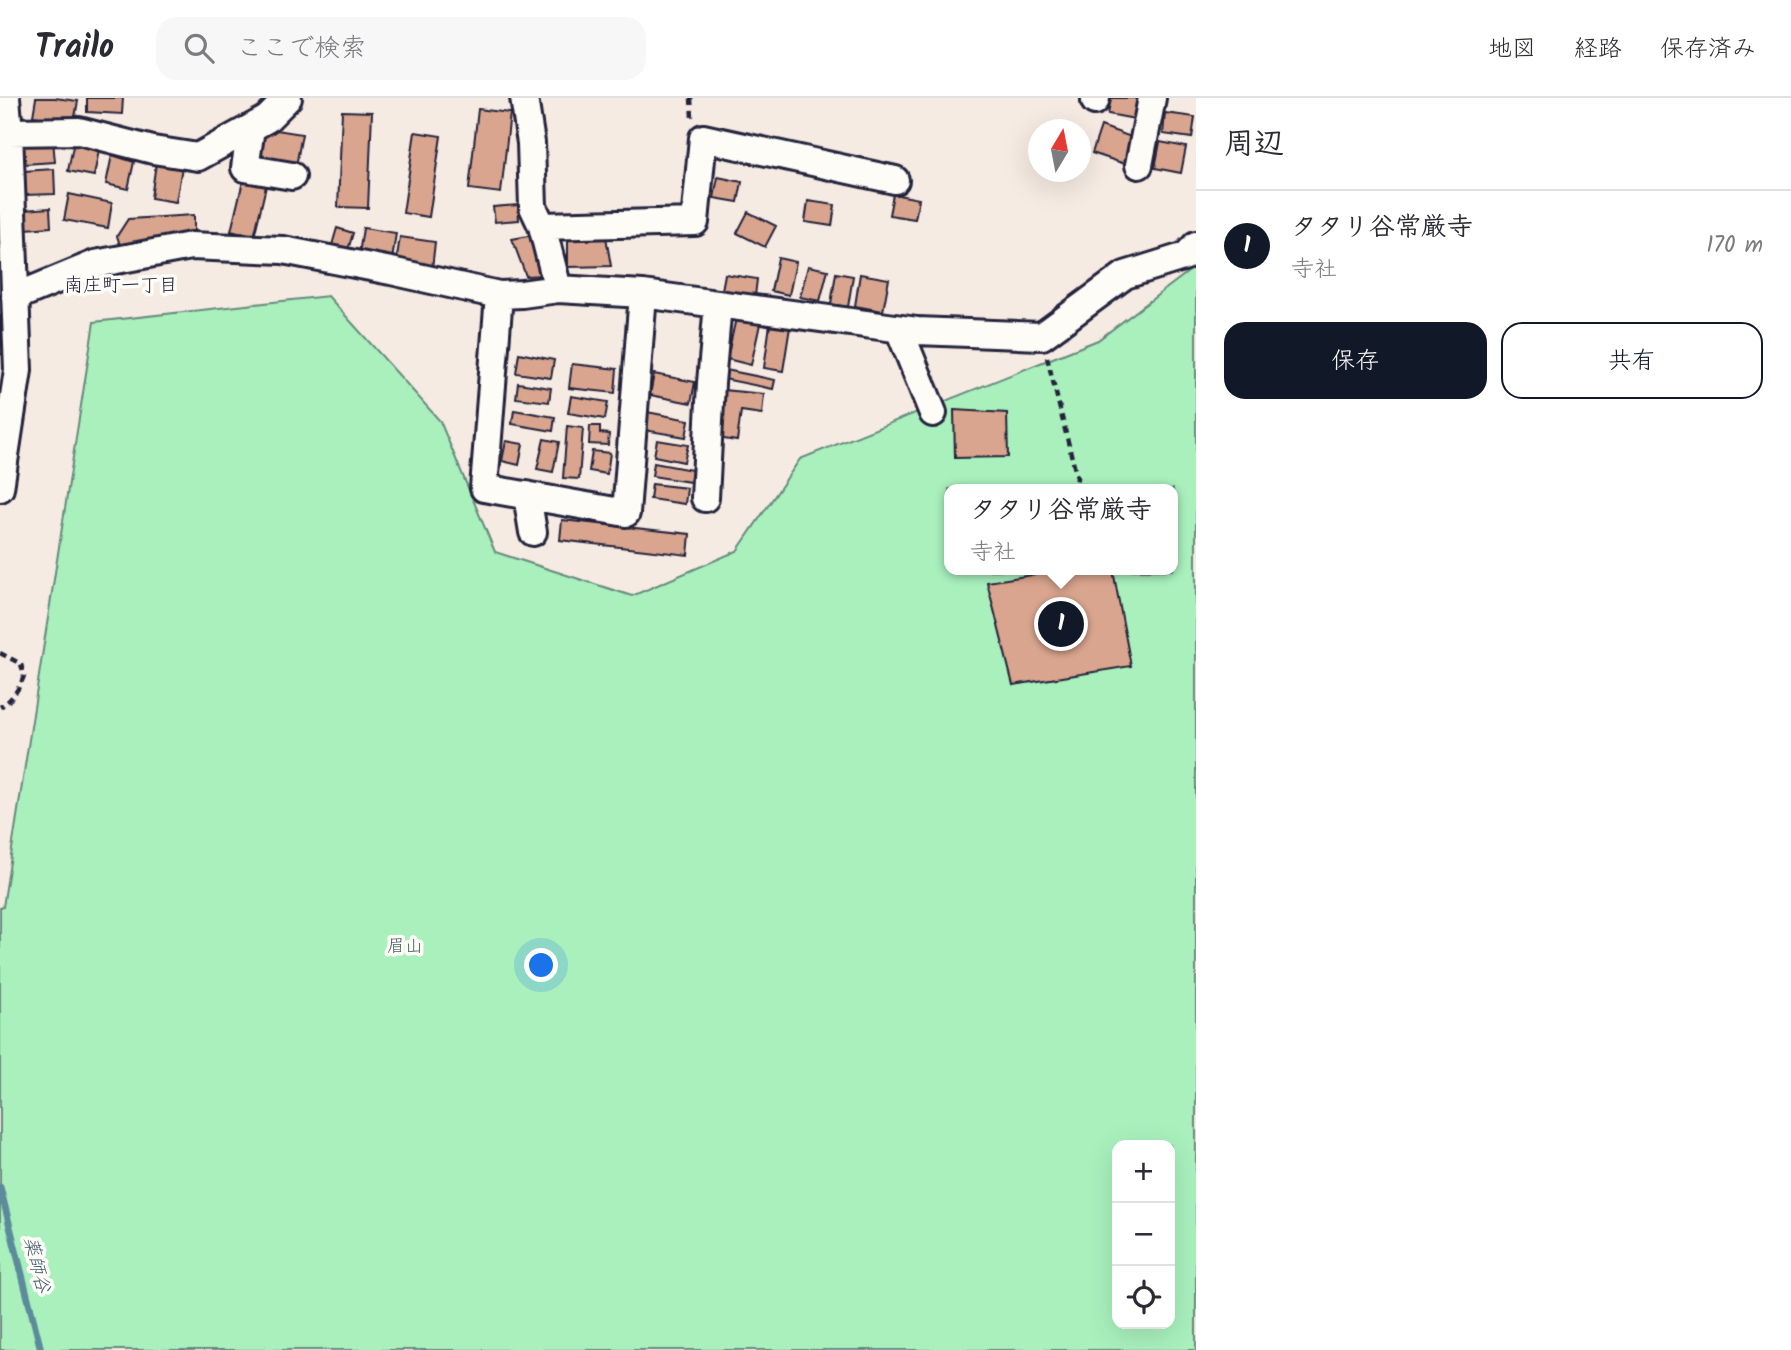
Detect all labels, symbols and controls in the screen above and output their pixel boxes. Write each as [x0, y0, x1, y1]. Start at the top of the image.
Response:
search box [156, 17, 646, 80]
text: Trailo [35, 22, 114, 75]
text: ここで検索 [236, 28, 366, 70]
icon: search [180, 29, 218, 67]
text: 地図 [1488, 30, 1536, 69]
text: 経路 [1574, 30, 1622, 69]
text: 保存済み [1660, 30, 1756, 69]
north arrow [1028, 119, 1091, 182]
text: 周辺 [1224, 121, 1284, 169]
text: タタリ谷常厳寺 [1291, 207, 1473, 249]
text: 1 [1244, 228, 1250, 264]
text: 170 m [1706, 228, 1763, 264]
text: 寺社 [1291, 252, 1337, 288]
district label: 南庄町一丁目 [64, 271, 178, 301]
button: 保存 [1224, 322, 1487, 399]
button: 共有 [1501, 322, 1763, 399]
popup [944, 484, 1178, 575]
text: タタリ谷常厳寺 [970, 490, 1152, 532]
text: 寺社 [970, 535, 1016, 571]
pin: 1 [1038, 598, 1084, 650]
park label: 眉山 [387, 933, 423, 962]
your location [524, 948, 558, 982]
map controls [1112, 1140, 1175, 1329]
button: + [1112, 1140, 1175, 1203]
button: − [1112, 1203, 1175, 1266]
water label: 薬師谷 [15, 1234, 58, 1297]
button: locate [1112, 1266, 1175, 1329]

